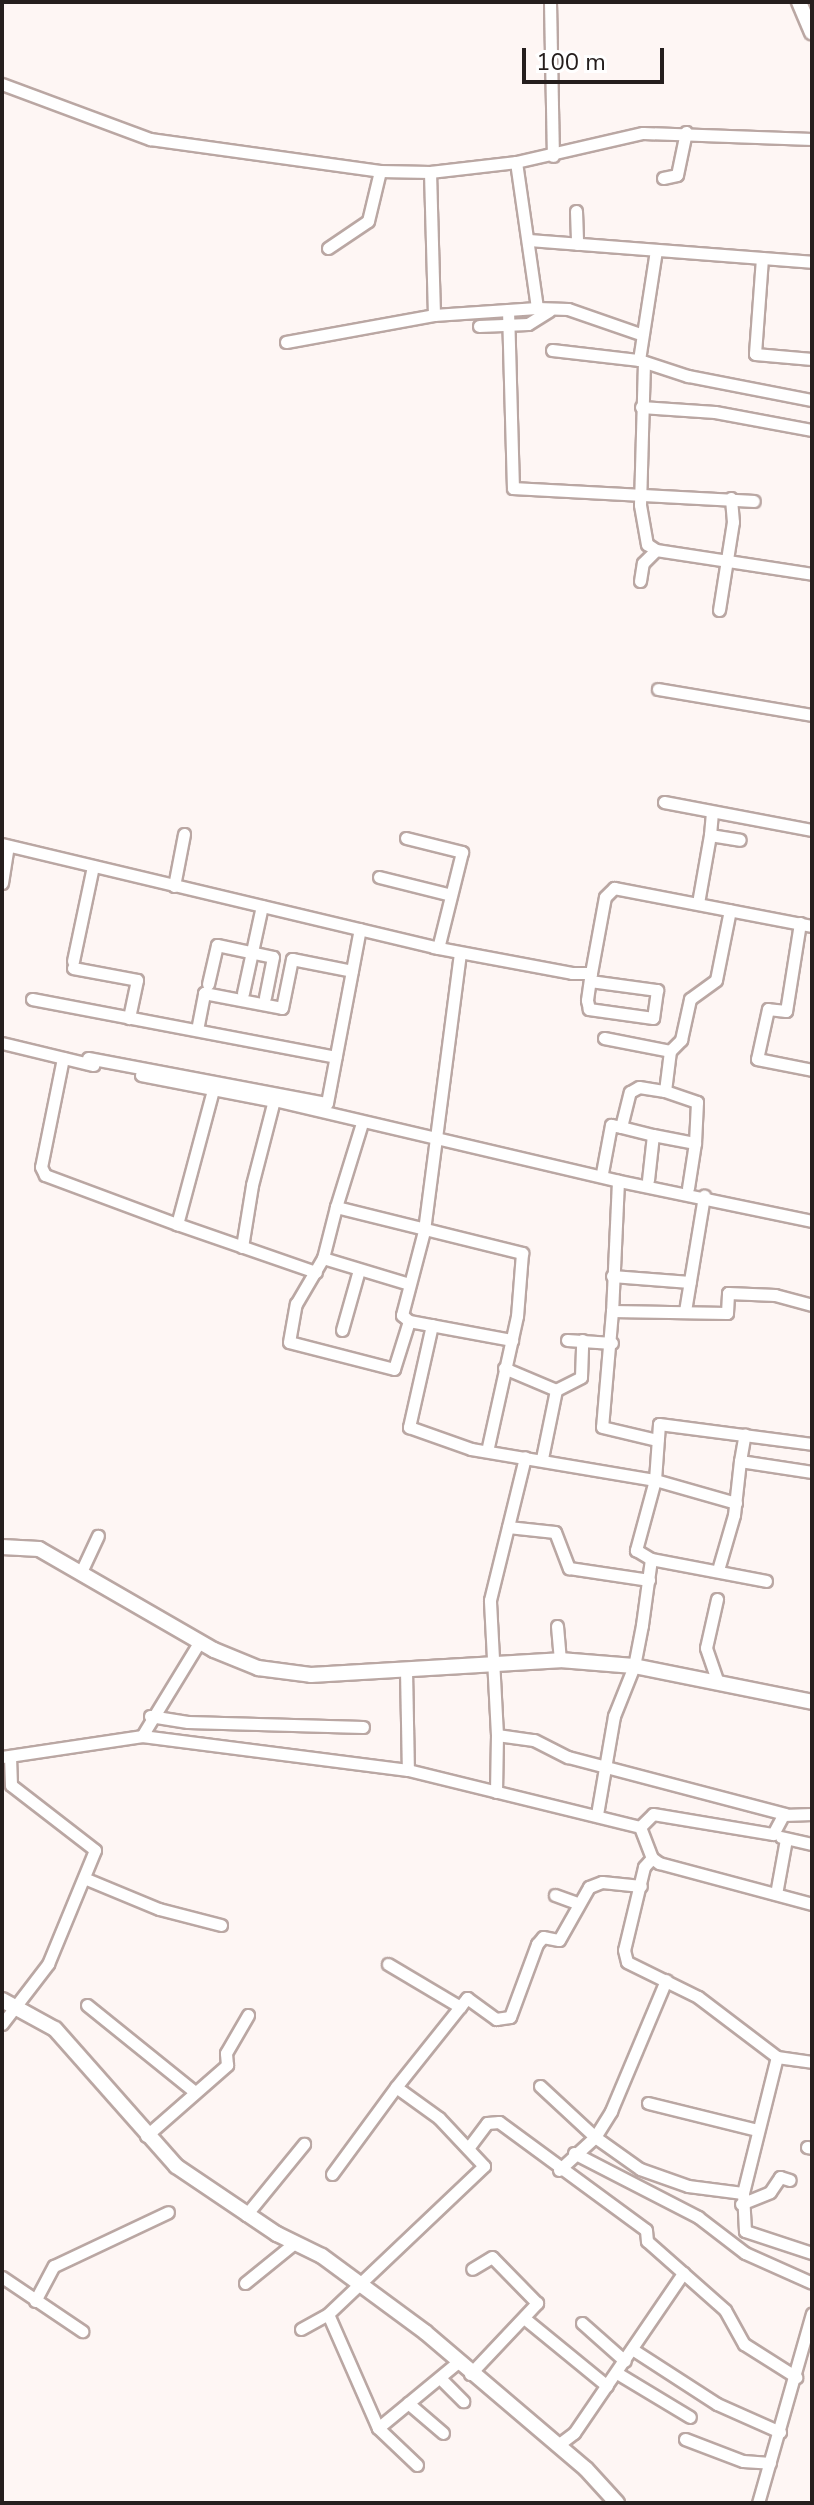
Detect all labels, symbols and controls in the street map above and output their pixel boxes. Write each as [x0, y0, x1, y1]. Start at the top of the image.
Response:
scale bar [526, 32, 668, 82]
text: 100 m [536, 46, 606, 78]

